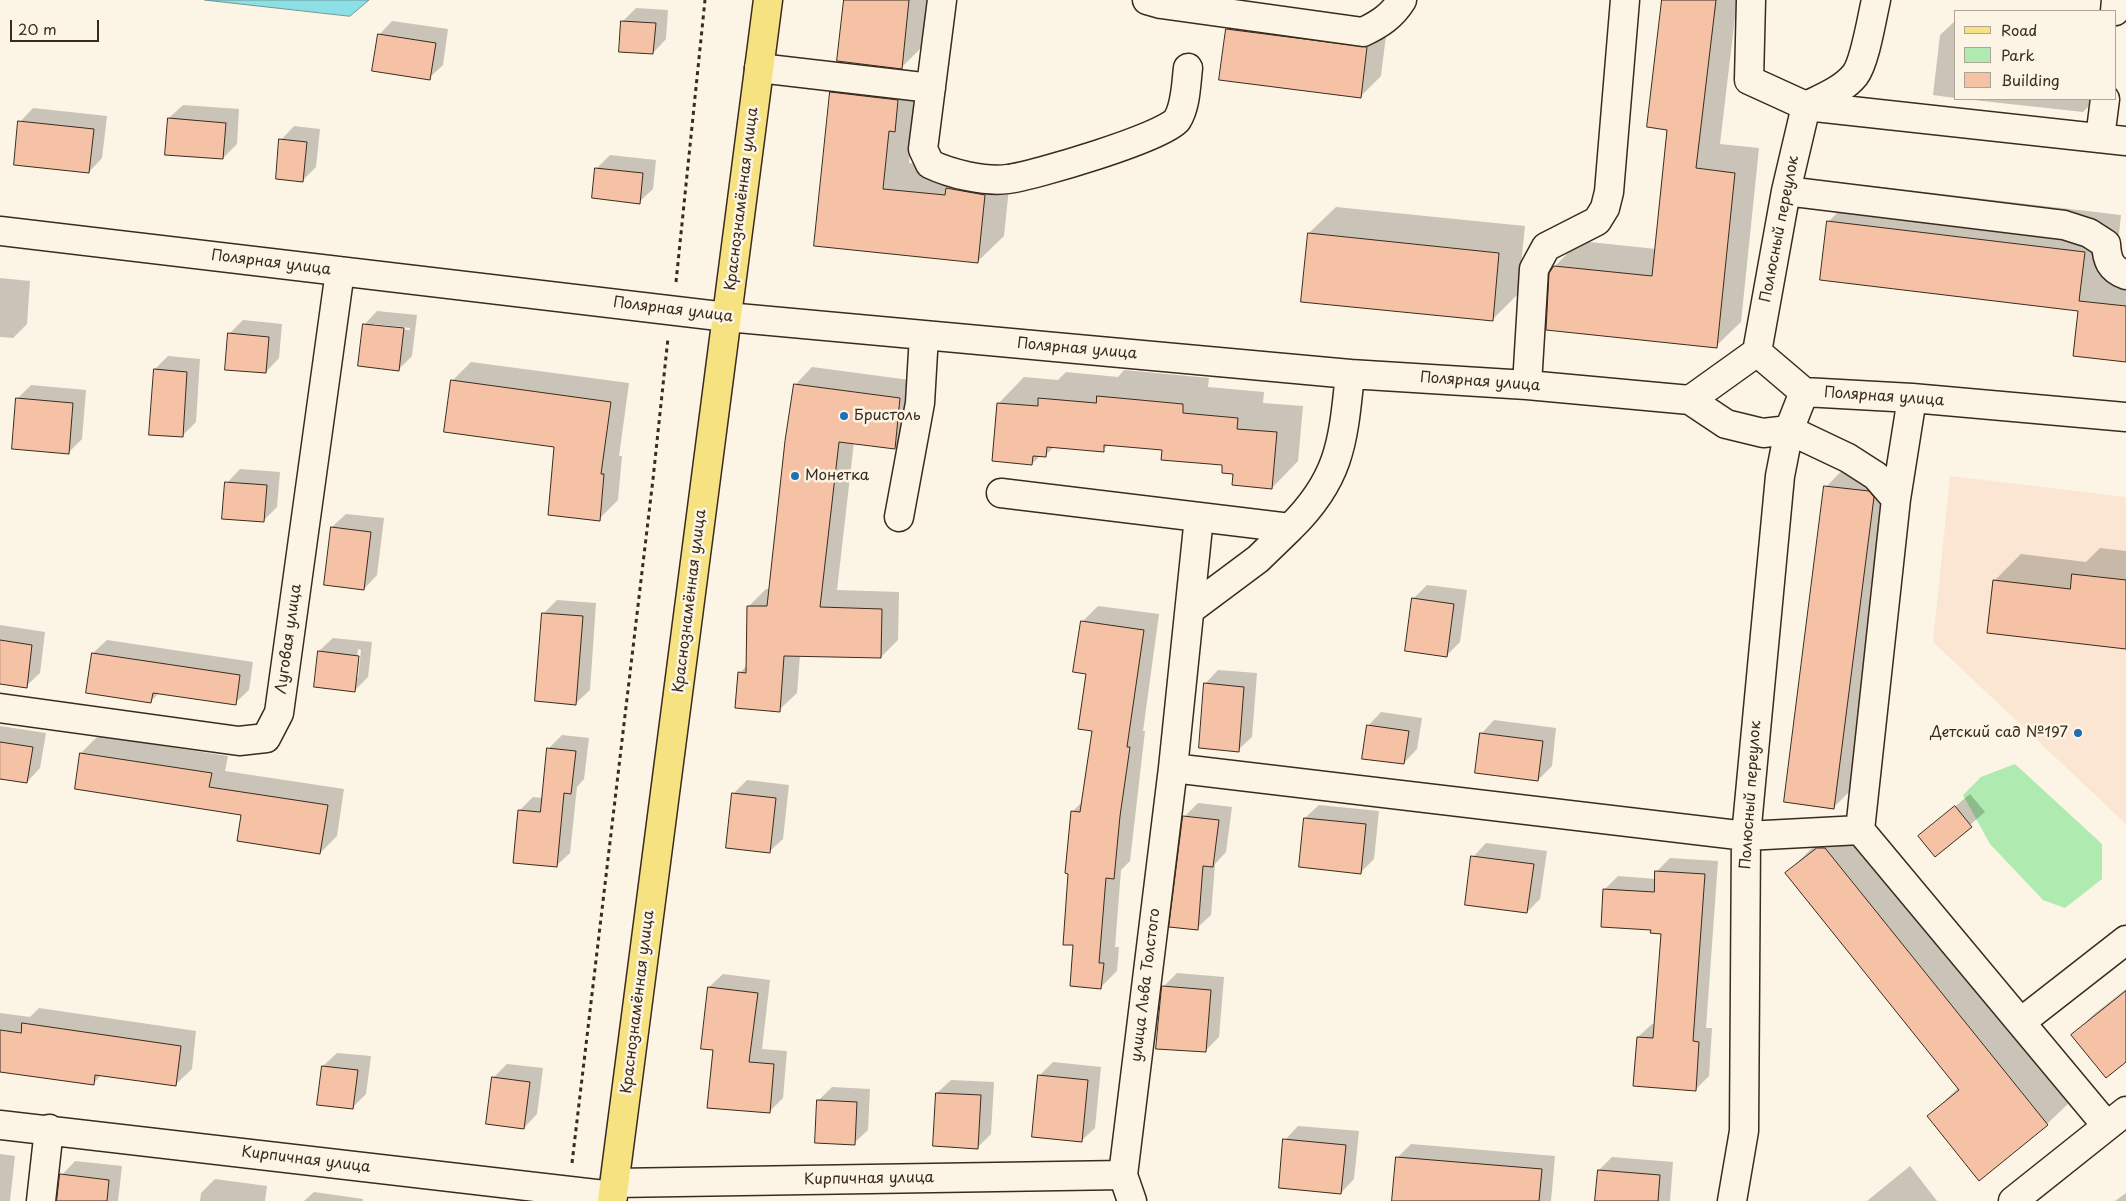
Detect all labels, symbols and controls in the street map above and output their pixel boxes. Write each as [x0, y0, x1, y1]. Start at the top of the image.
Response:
scale bar [12, 10, 101, 42]
legend [1954, 10, 2116, 100]
text: 20 m [18, 17, 57, 40]
text: Road [2001, 18, 2037, 41]
text: Park [2001, 43, 2035, 66]
text: Building [2001, 68, 2060, 91]
street label: Краснознамённая улица [722, 106, 762, 292]
street label: Полюсный переулок [1757, 154, 1803, 304]
street label: Полярная улица [210, 247, 332, 279]
street label: Полярная улица [612, 294, 734, 326]
street label: Полярная улица [1016, 335, 1138, 363]
street label: Полярная улица [1419, 369, 1541, 395]
street label: Полярная улица [1823, 384, 1945, 410]
place label: Бристоль [854, 407, 921, 425]
marker: Бристоль [838, 410, 850, 422]
place label: Монетка [805, 467, 869, 485]
marker: Монетка [789, 470, 801, 482]
street label: Краснознамённая улица [670, 508, 710, 694]
street label: Луговая улица [272, 583, 306, 695]
street label: Полюсный переулок [1737, 720, 1765, 870]
place label: Детский сад №197 [1930, 724, 2068, 742]
marker: Детский сад №197 [2072, 727, 2084, 739]
street label: улица Льва Толстого [1128, 907, 1164, 1063]
street label: Краснознамённая улица [618, 909, 658, 1095]
street label: Кирпичная улица [240, 1143, 372, 1177]
street label: Кирпичная улица [804, 1169, 934, 1189]

